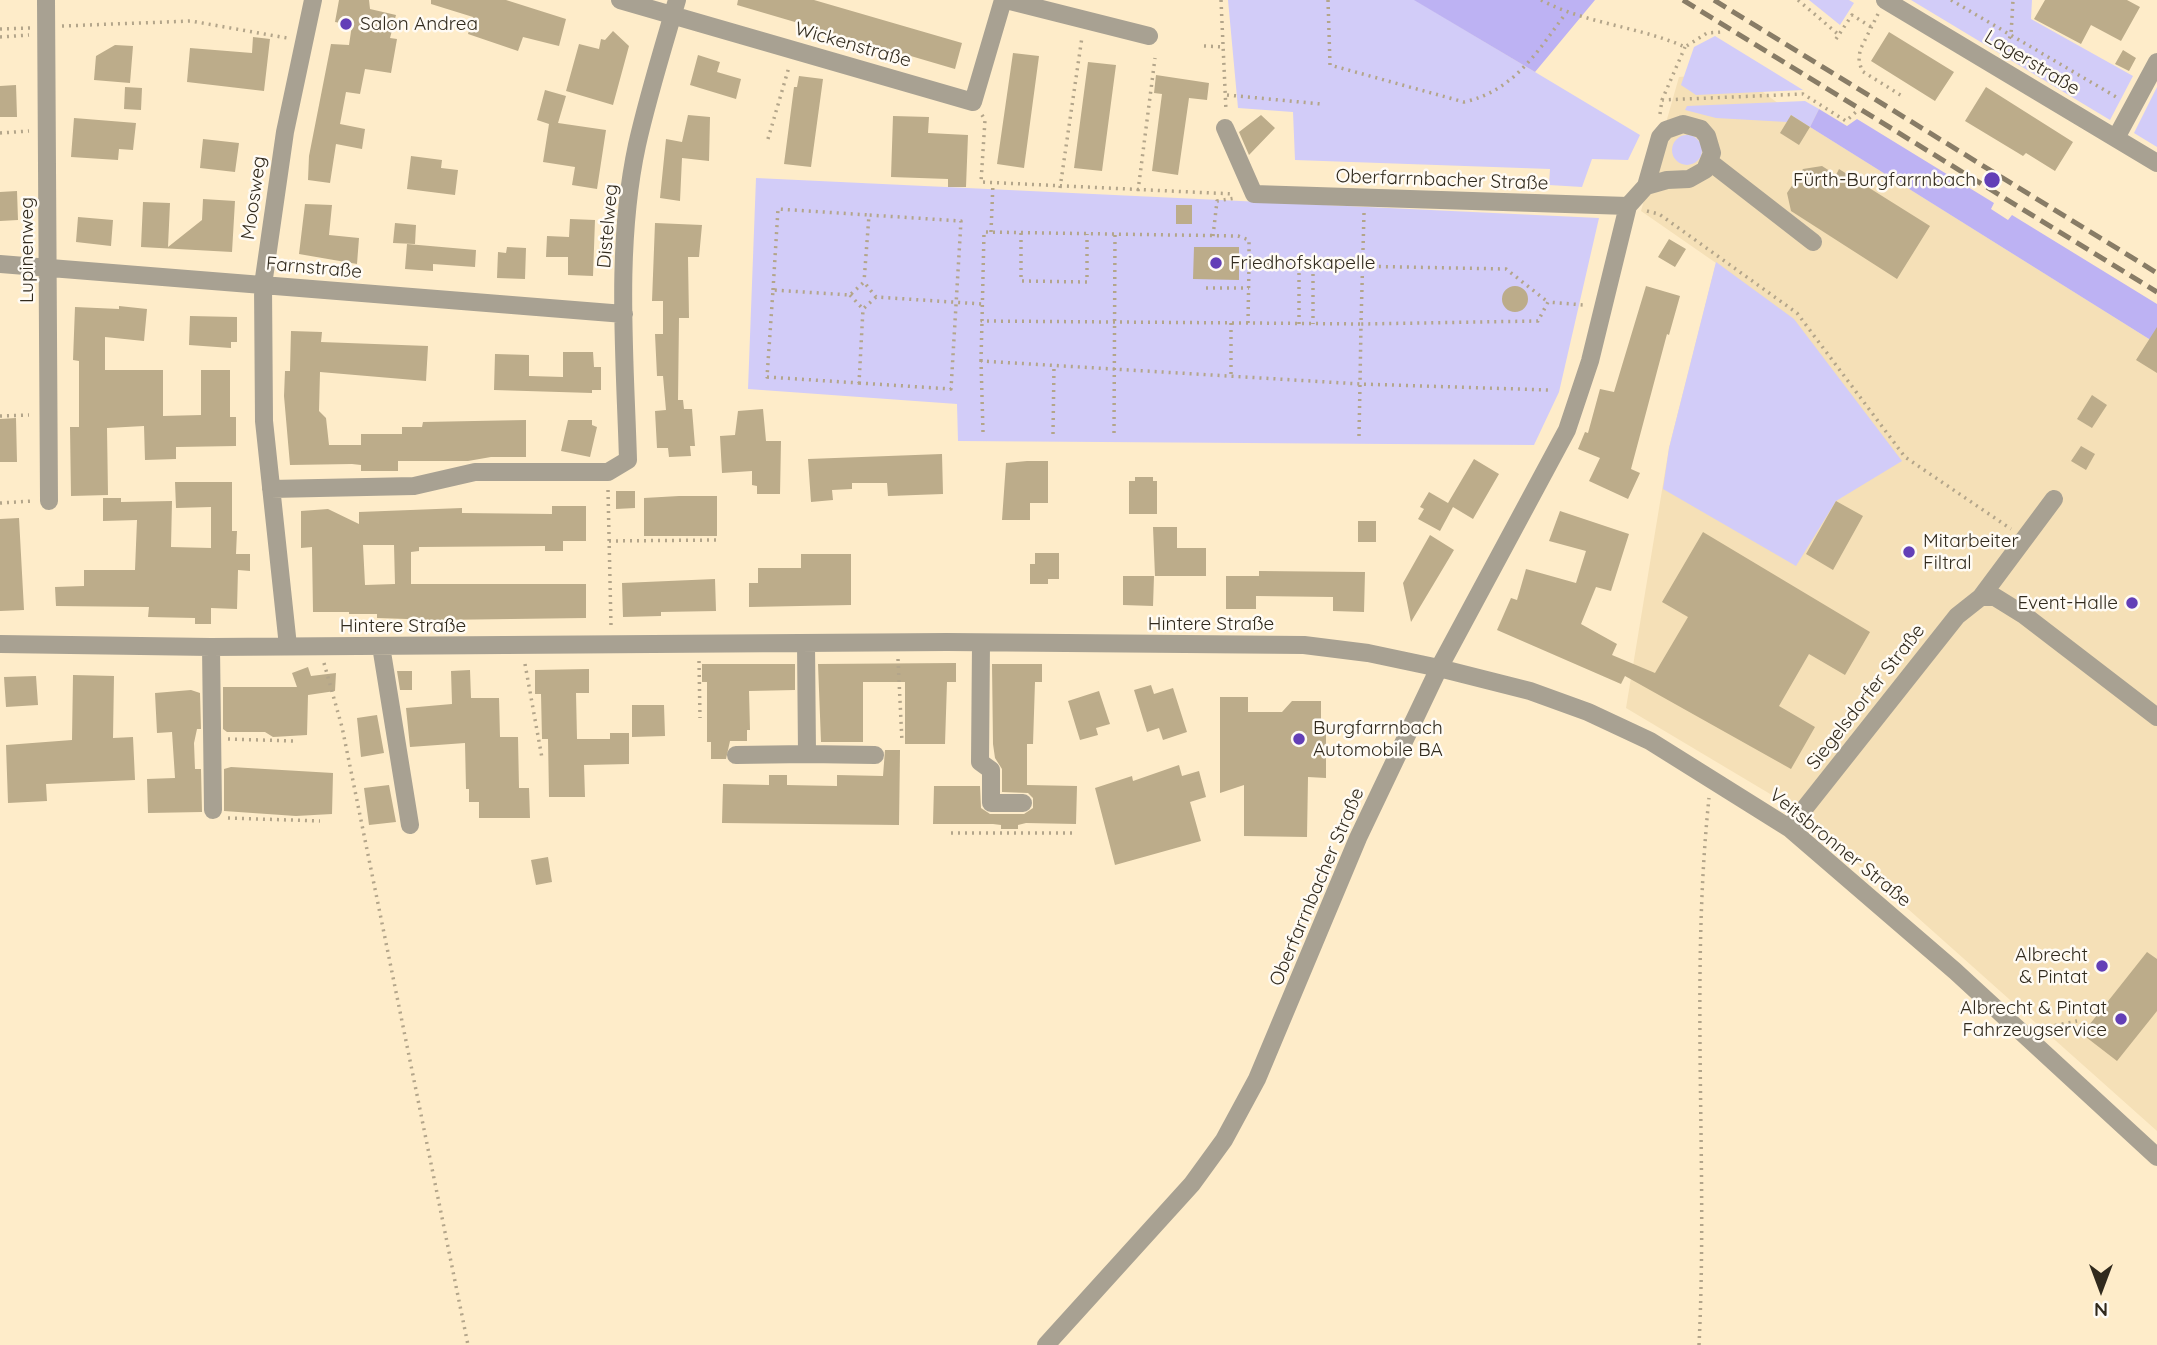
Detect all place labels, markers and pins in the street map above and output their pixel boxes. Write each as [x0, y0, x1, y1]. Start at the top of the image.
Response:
place label: Salon Andrea [360, 13, 478, 35]
marker: Salon Andrea [338, 16, 354, 32]
place label: Fürth-Burgfarrnbach [1793, 169, 1976, 191]
marker: Fürth-Burgfarrnbach [1982, 170, 2002, 190]
place label: Friedhofskapelle [1230, 252, 1375, 274]
marker: Friedhofskapelle [1208, 255, 1224, 271]
place label: Mitarbeiter Filtral [1923, 530, 2019, 574]
marker: Mitarbeiter Filtral [1901, 544, 1917, 560]
place label: Event-Halle [2017, 592, 2118, 614]
marker: Event-Halle [2124, 595, 2140, 611]
place label: Burgfarrnbach Automobile BA [1313, 717, 1443, 761]
marker: Burgfarrnbach Automobile BA [1291, 731, 1307, 747]
place label: Albrecht & Pintat [2015, 944, 2088, 988]
marker: Albrecht & Pintat [2094, 958, 2110, 974]
place label: Albrecht & Pintat Fahrzeugservice [1960, 997, 2107, 1041]
marker: Albrecht & Pintat Fahrzeugservice [2113, 1011, 2129, 1027]

